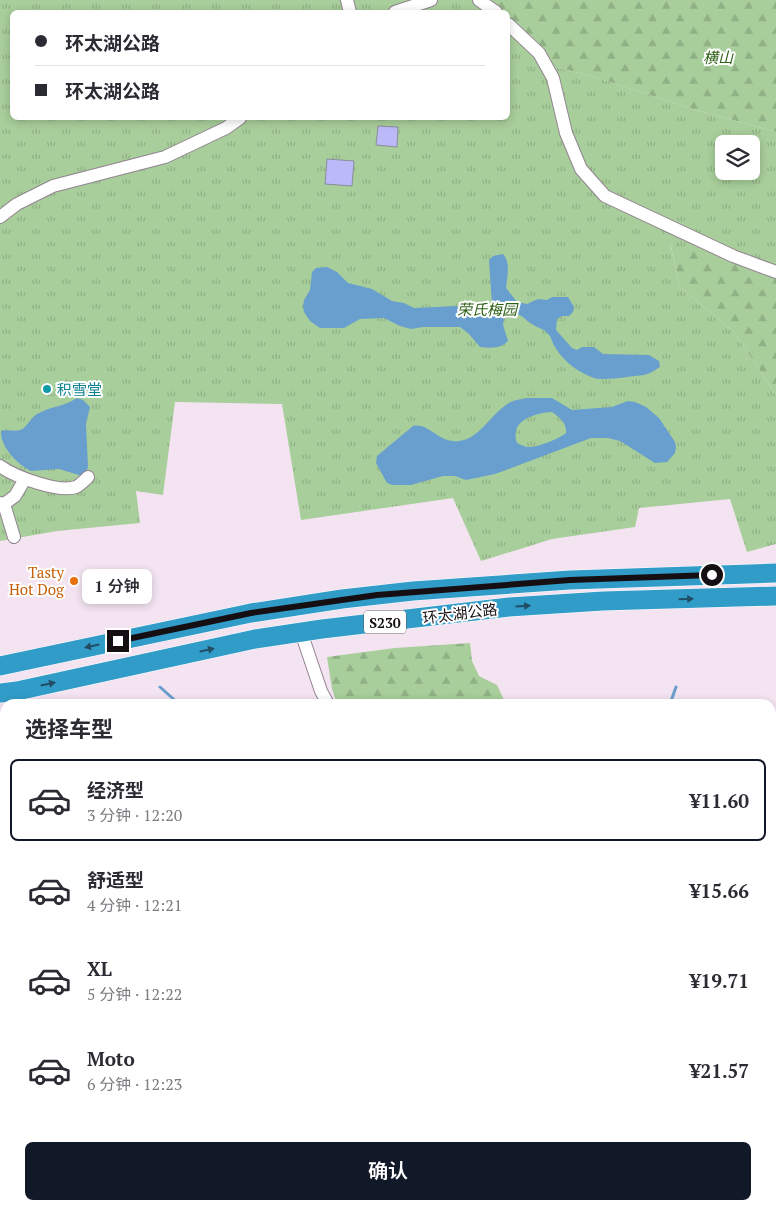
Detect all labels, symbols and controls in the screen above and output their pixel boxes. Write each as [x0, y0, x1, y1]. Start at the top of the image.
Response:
text: 环太湖公路 [65, 30, 160, 55]
park label: 横山 [703, 47, 734, 67]
text: 环太湖公路 [65, 78, 160, 103]
map controls [715, 135, 760, 180]
button: layers [715, 135, 760, 180]
park label: 荣氏梅园 [457, 299, 519, 319]
place label: 积雪堂 [57, 379, 102, 399]
marker: 积雪堂 [41, 383, 53, 395]
place label: Tasty Hot Dog [9, 562, 65, 599]
route start [701, 564, 723, 586]
callout: 1 分钟 [83, 568, 153, 604]
marker: Tasty Hot Dog [68, 575, 80, 587]
text: 1 分钟 [94, 575, 140, 597]
one-way arrow [678, 594, 694, 602]
street label: 环太湖公路 [422, 599, 498, 627]
one-way arrow [516, 602, 532, 610]
road number: S230 [364, 610, 406, 634]
route end [107, 630, 129, 652]
one-way arrow [83, 643, 99, 651]
one-way arrow [199, 646, 214, 654]
one-way arrow [40, 680, 56, 688]
text: 选择车型 [25, 714, 113, 743]
text: 经济型 [87, 777, 144, 802]
icon: car [27, 778, 72, 823]
text: ¥11.60 [690, 788, 749, 813]
text: 3 分钟 · 12:20 [87, 804, 182, 826]
text: 舒适型 [87, 867, 144, 892]
icon: car [27, 868, 72, 913]
text: ¥15.66 [690, 878, 749, 903]
text: 4 分钟 · 12:21 [87, 894, 182, 916]
text: XL [87, 956, 112, 981]
icon: car [27, 958, 72, 1003]
text: ¥19.71 [690, 968, 749, 993]
text: 5 分钟 · 12:22 [87, 983, 182, 1005]
text: Moto [87, 1046, 135, 1071]
icon: car [27, 1048, 72, 1093]
text: ¥21.57 [690, 1058, 749, 1083]
text: 6 分钟 · 12:23 [87, 1073, 182, 1095]
button: 确认 [25, 1142, 751, 1200]

